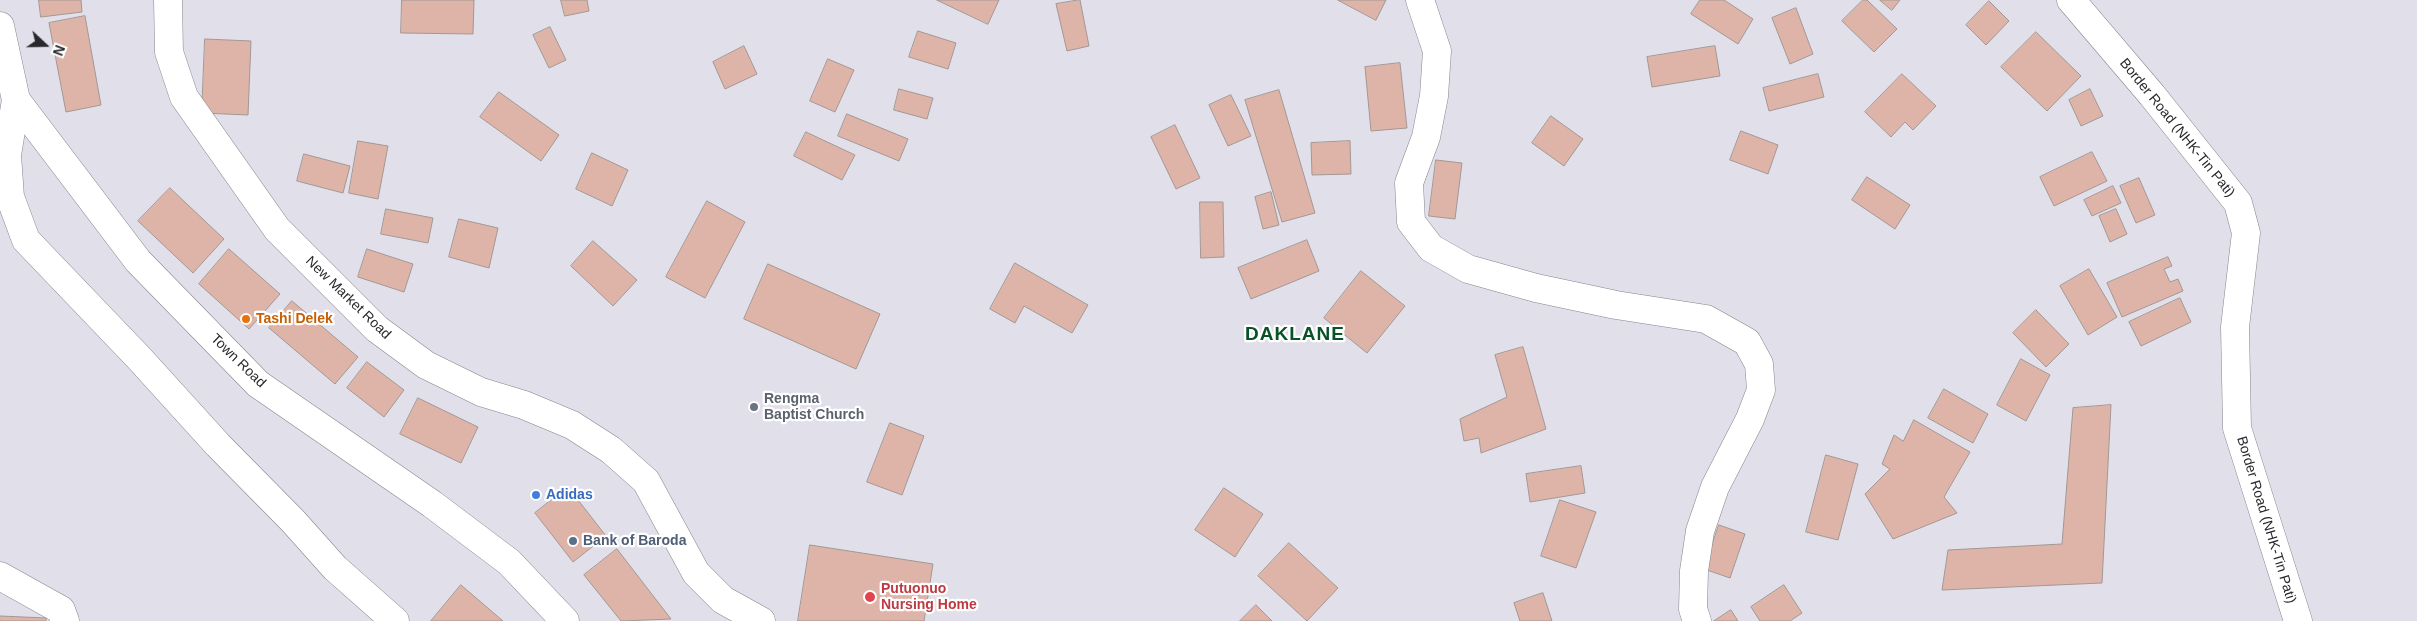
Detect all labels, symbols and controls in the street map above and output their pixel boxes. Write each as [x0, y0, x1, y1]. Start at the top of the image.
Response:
north arrow [20, 20, 70, 70]
text: N [50, 43, 68, 58]
street label: Border Road (NHK-Tin Pati) [2116, 55, 2238, 201]
street label: New Market Road [302, 253, 394, 343]
place label: Tashi Delek [256, 311, 333, 327]
marker: Tashi Delek [240, 313, 252, 325]
district label: DAKLANE [1244, 324, 1346, 346]
street label: Town Road [207, 331, 269, 391]
place label: Rengma Baptist Church [764, 391, 864, 424]
marker: Rengma Baptist Church [748, 401, 760, 413]
street label: Border Road (NHK-Tin Pati) [2233, 434, 2299, 606]
place label: Adidas [546, 487, 593, 503]
marker: Adidas [530, 489, 542, 501]
place label: Bank of Baroda [583, 533, 686, 549]
marker: Bank of Baroda [567, 535, 579, 547]
place label: Putuonuo Nursing Home [881, 581, 977, 614]
marker: Putuonuo Nursing Home [863, 590, 877, 604]

